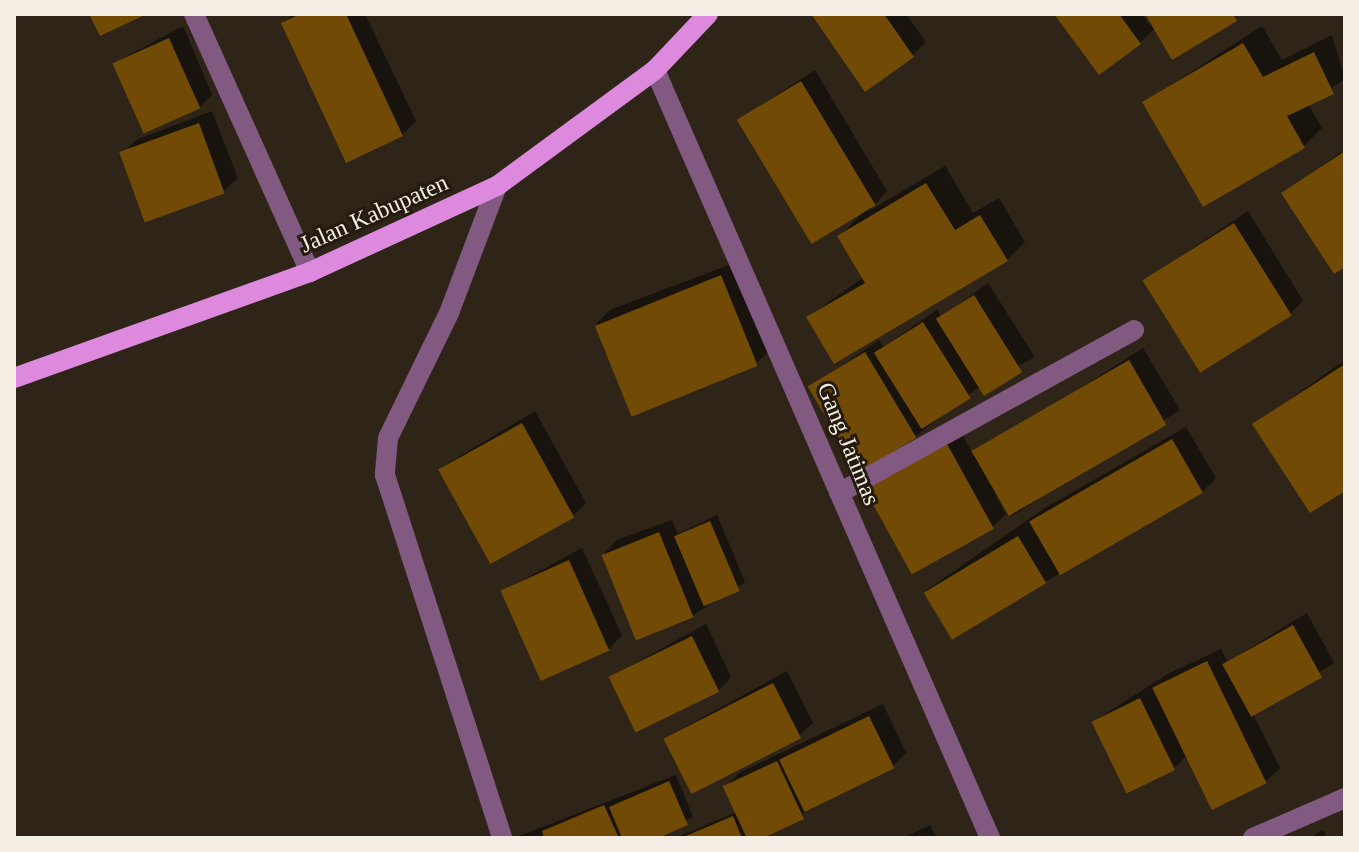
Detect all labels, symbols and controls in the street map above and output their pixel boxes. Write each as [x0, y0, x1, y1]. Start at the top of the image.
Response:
street label: Jalan Kabupaten [295, 168, 453, 260]
street label: Gang Jatimas [810, 378, 886, 510]

